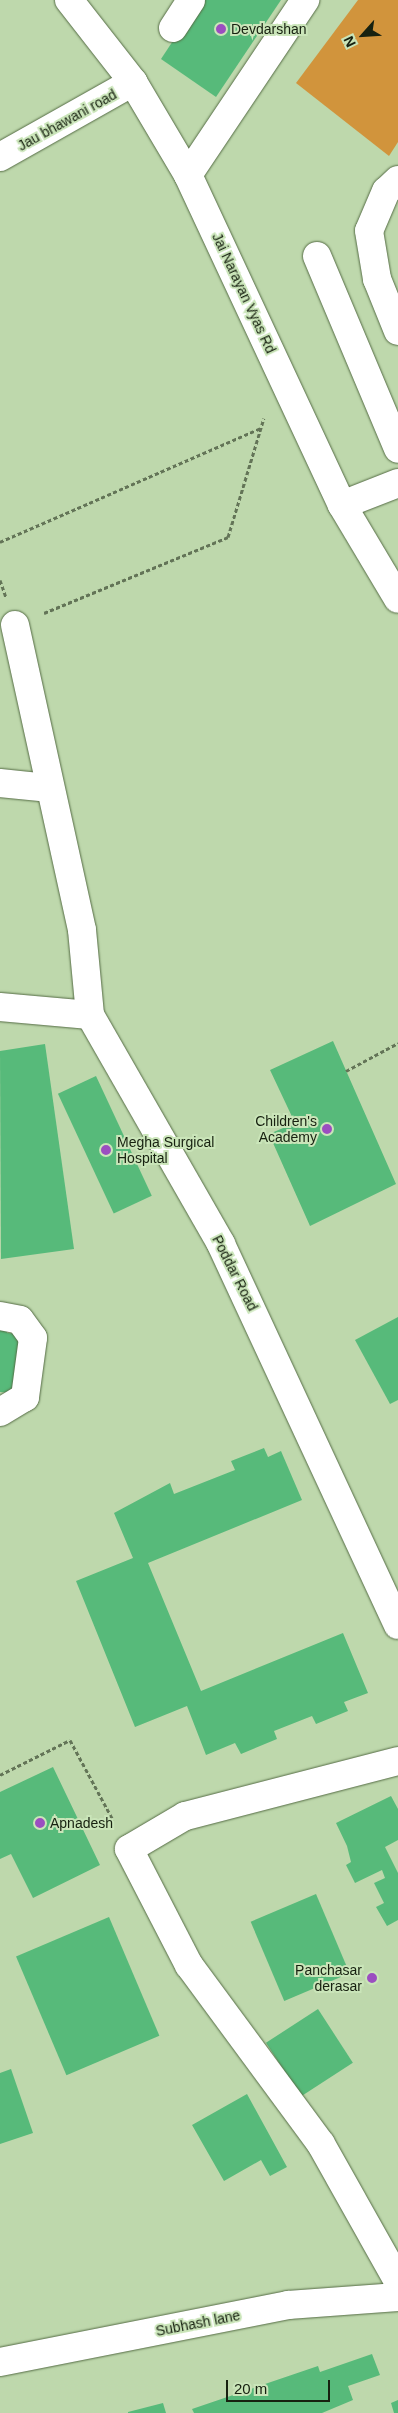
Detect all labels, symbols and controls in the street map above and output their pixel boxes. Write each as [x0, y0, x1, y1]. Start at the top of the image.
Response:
north arrow [338, 10, 388, 60]
place label: Devdarshan [231, 21, 306, 37]
marker: Devdarshan [215, 23, 227, 35]
text: N [340, 34, 359, 50]
street label: Jau bhawani road [15, 86, 119, 154]
street label: Jai Narayan Vyas Rd [209, 230, 279, 356]
place label: Children's Academy [255, 1113, 317, 1146]
marker: Children's Academy [321, 1123, 333, 1135]
place label: Megha Surgical Hospital [117, 1134, 214, 1166]
marker: Megha Surgical Hospital [99, 1143, 113, 1157]
street label: Poddar Road [209, 1232, 261, 1314]
place label: Apnadesh [50, 1815, 113, 1831]
marker: Apnadesh [34, 1817, 46, 1829]
place label: Panchasar derasar [295, 1962, 362, 1994]
marker: Panchasar derasar [366, 1972, 378, 1984]
street label: Subhash lane [154, 2307, 242, 2339]
scale bar [228, 2370, 332, 2402]
text: 20 m [234, 2380, 267, 2397]

